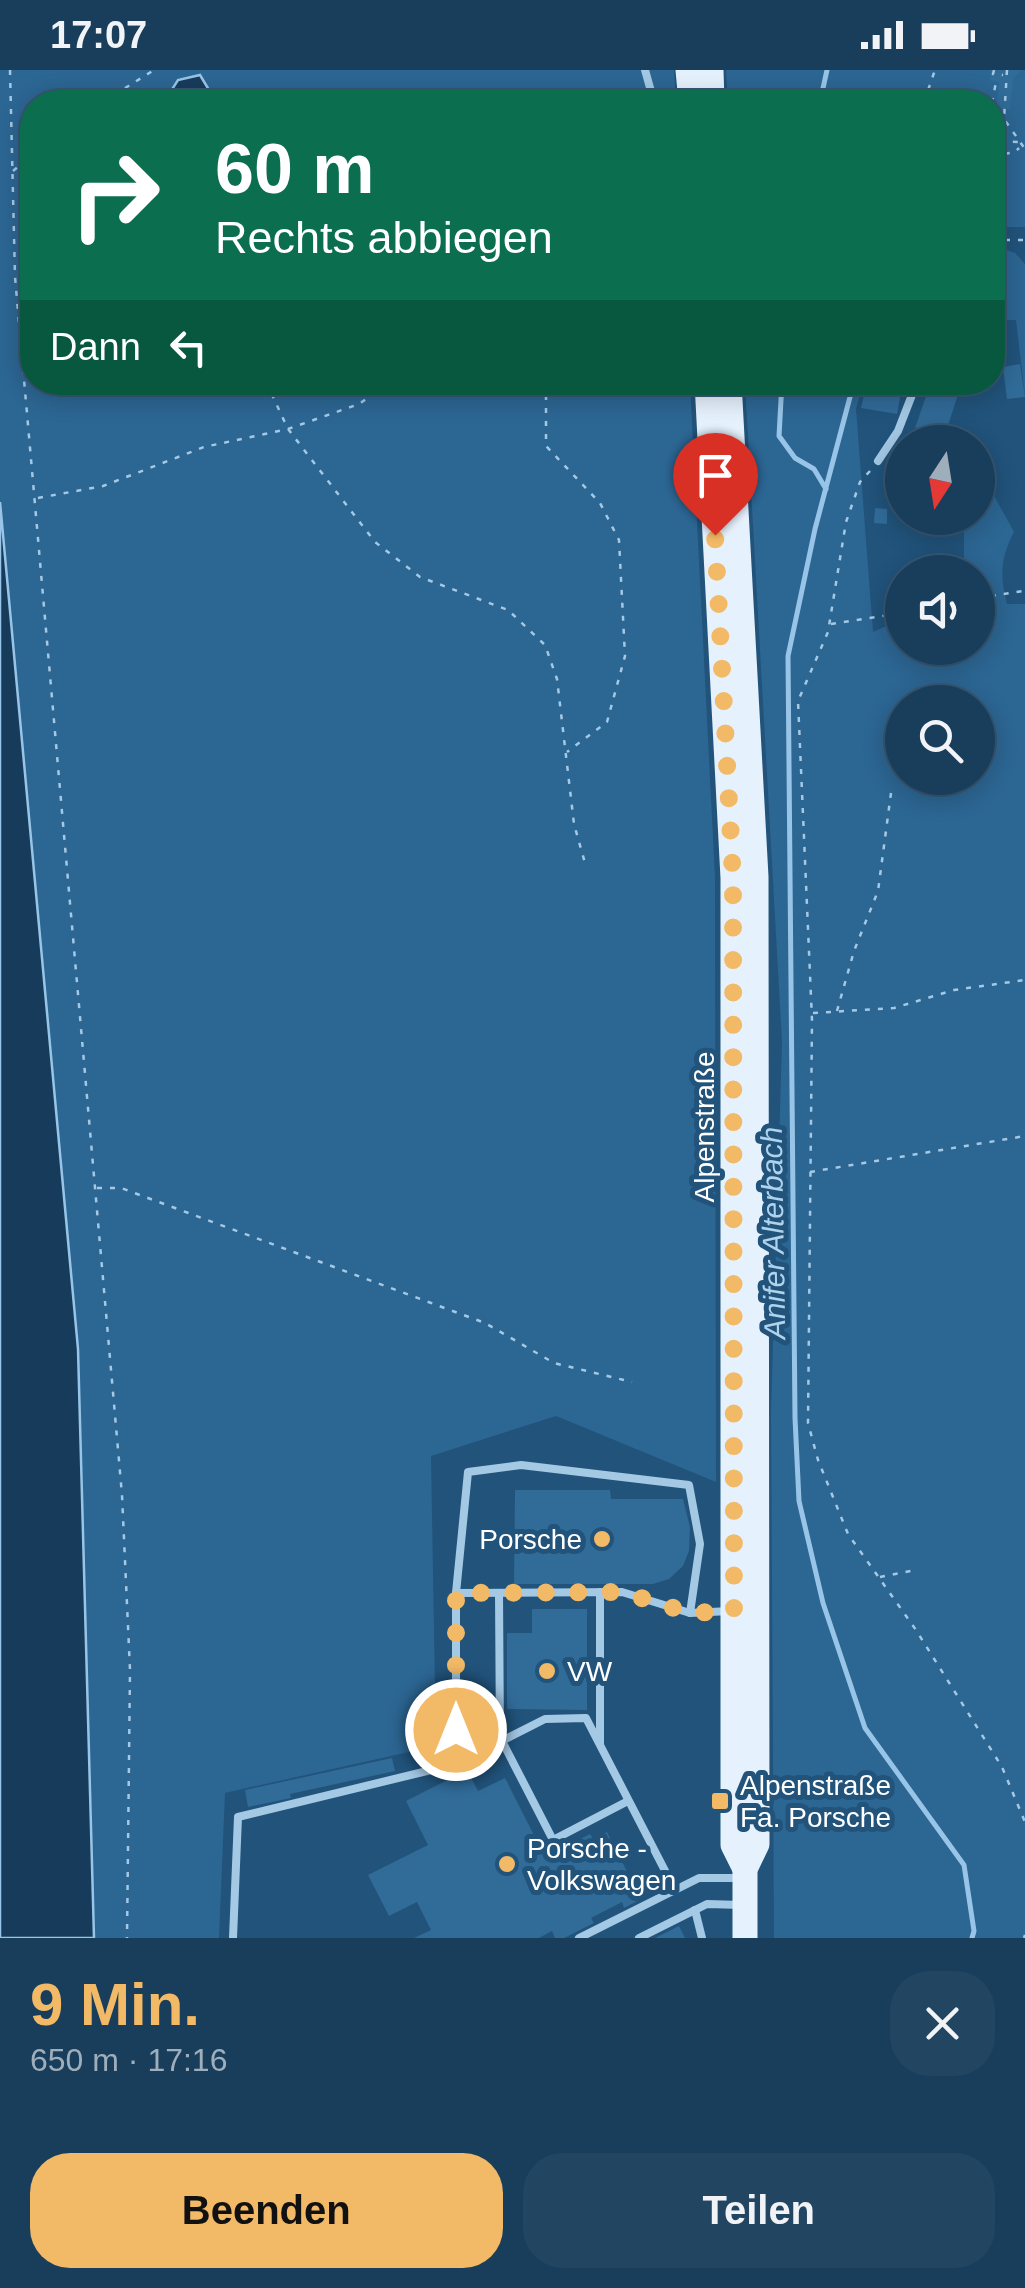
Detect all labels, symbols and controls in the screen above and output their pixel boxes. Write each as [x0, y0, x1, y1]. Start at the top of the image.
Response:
text: 17:07 [50, 14, 147, 56]
icon: right [50, 130, 180, 260]
text: 60 m [215, 130, 375, 208]
text: Rechts abbiegen [215, 212, 553, 263]
icon: left [161, 320, 216, 375]
text: Dann [50, 326, 141, 368]
north arrow [885, 425, 995, 535]
map controls [885, 425, 995, 795]
pin [673, 433, 758, 536]
icon: arrive [688, 448, 743, 503]
button: sound [885, 555, 995, 665]
button: search [885, 685, 995, 795]
street label: Alpenstraße [689, 1052, 720, 1202]
water label: Anifer Alterbach [755, 1127, 791, 1341]
place label: Porsche [479, 1524, 582, 1555]
marker: Porsche [591, 1528, 613, 1550]
place label: VW [567, 1656, 613, 1687]
marker: VW [536, 1660, 558, 1682]
position arrow [404, 1678, 508, 1782]
place label: Alpenstraße Fa. Porsche [740, 1770, 891, 1833]
marker: Alpenstraße Fa. Porsche [709, 1790, 731, 1812]
place label: Porsche - Volkswagen [527, 1833, 676, 1896]
marker: Porsche - Volkswagen [496, 1853, 518, 1875]
text: 9 Min. [30, 1971, 200, 2038]
button: close [890, 1971, 995, 2076]
text: 650 m · 17:16 [30, 2042, 227, 2078]
button: Beenden [30, 2153, 503, 2268]
button: Teilen [523, 2153, 995, 2268]

